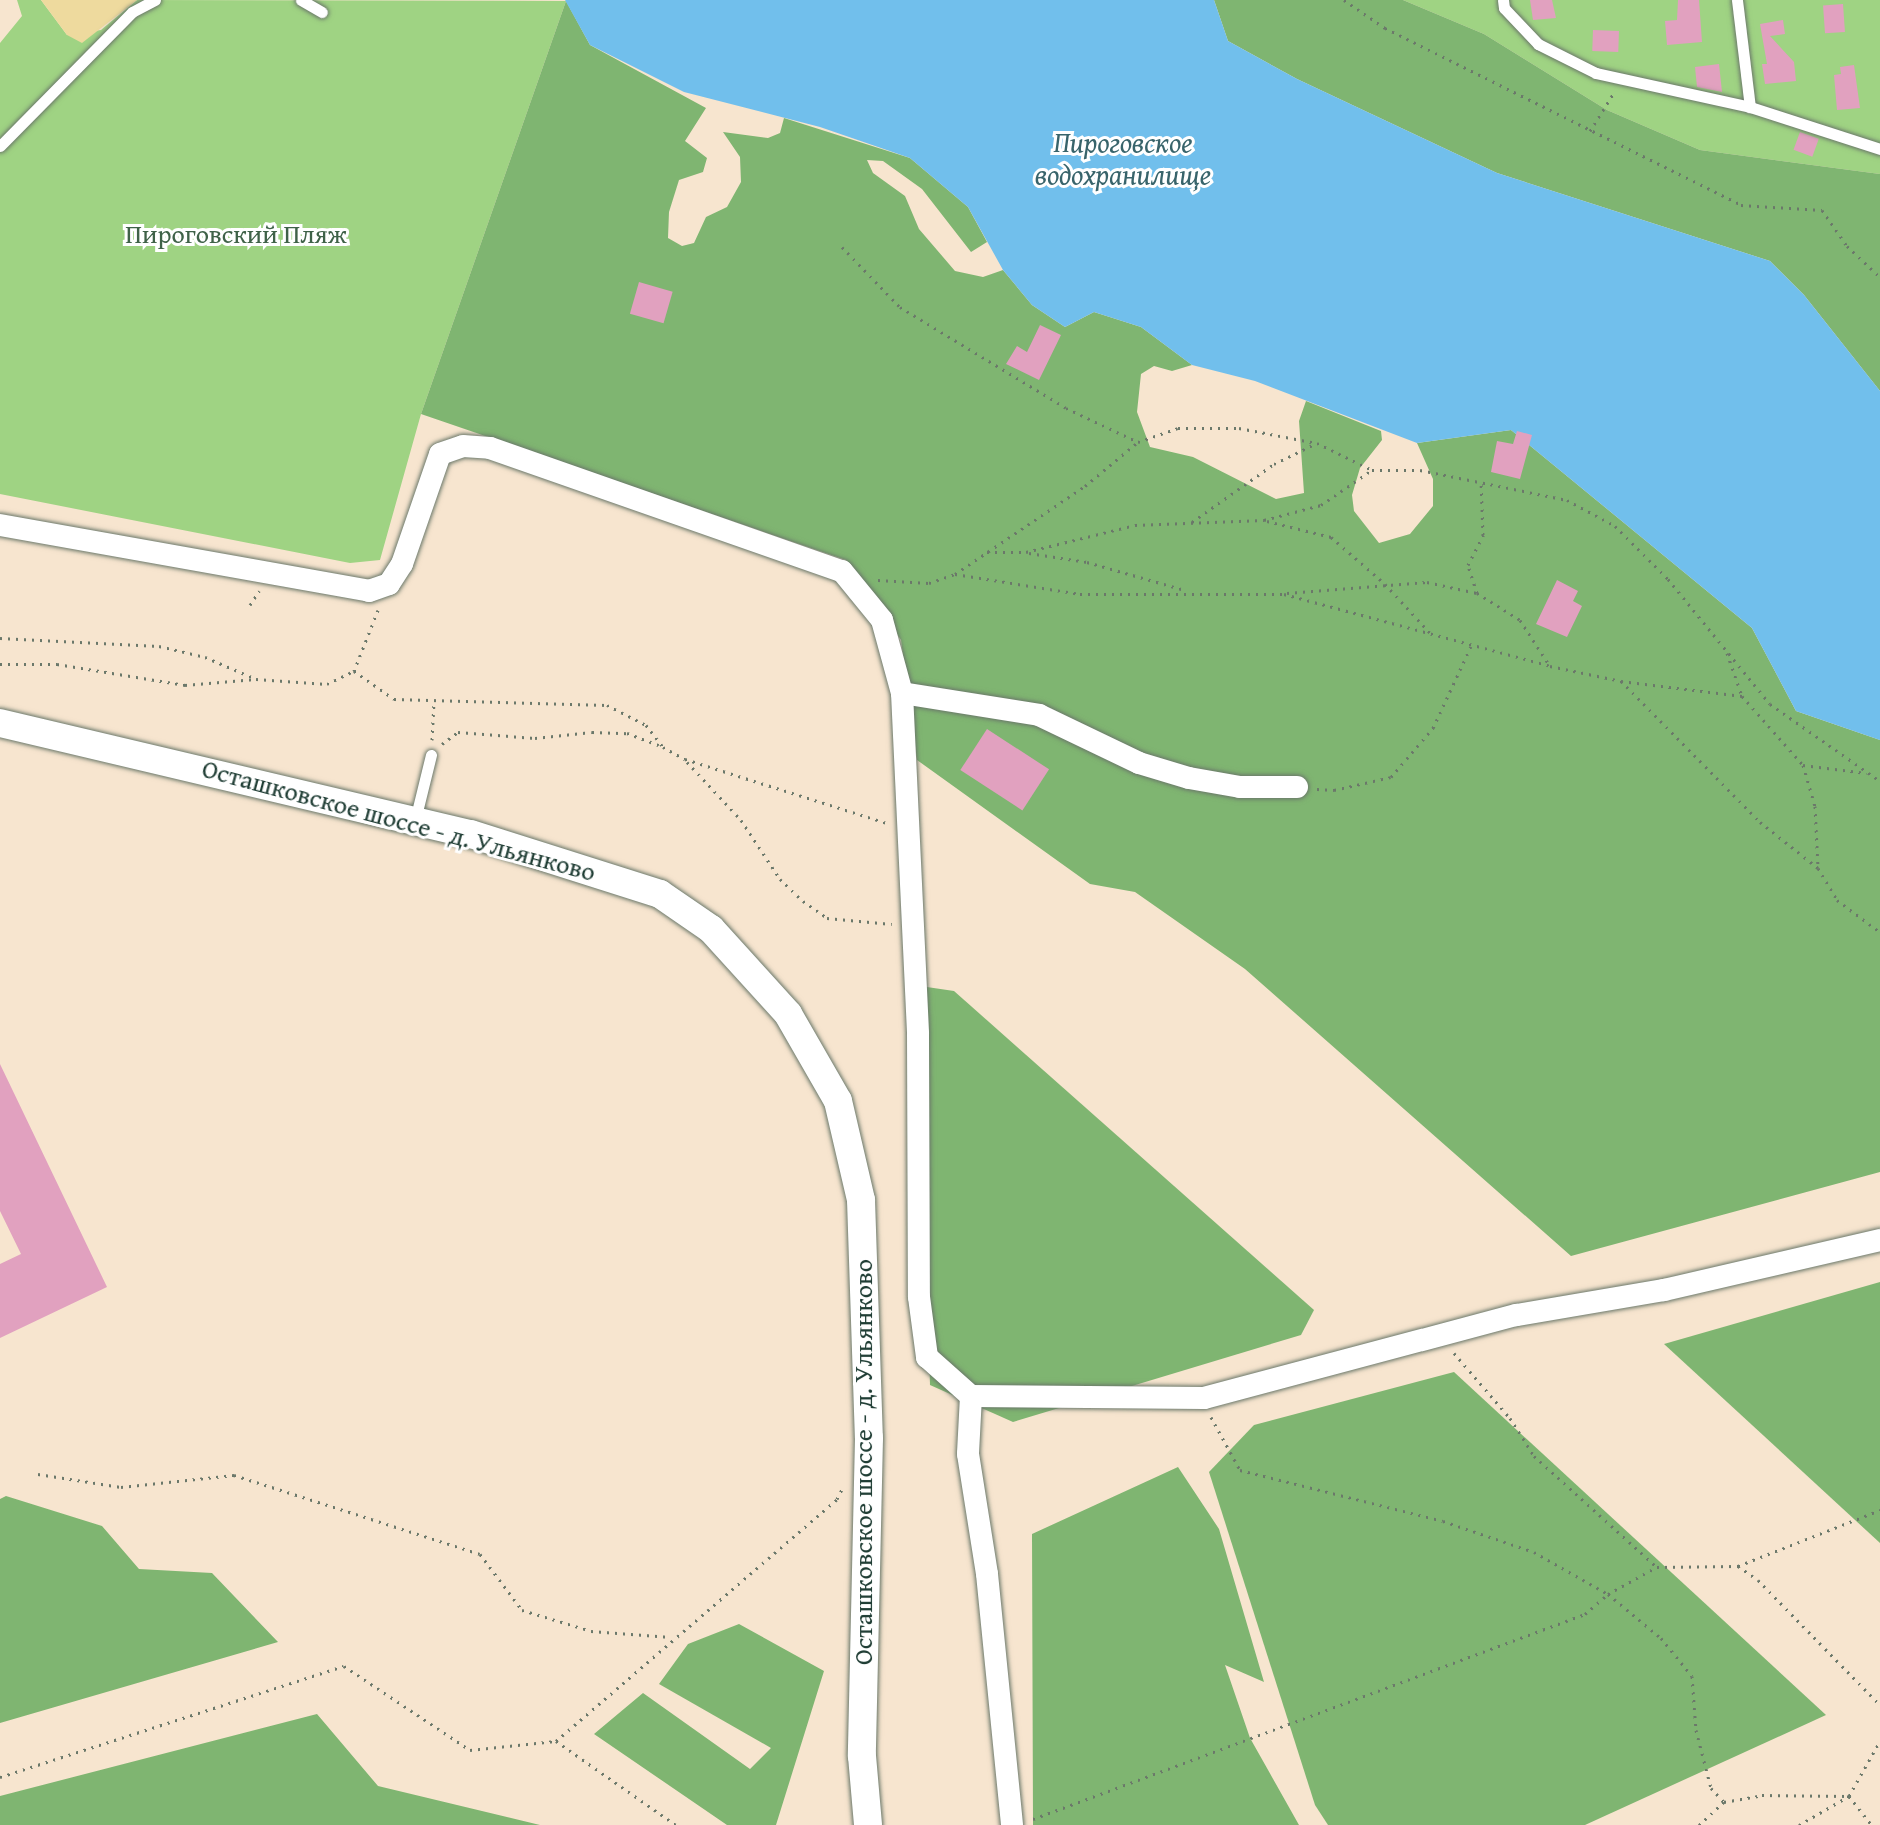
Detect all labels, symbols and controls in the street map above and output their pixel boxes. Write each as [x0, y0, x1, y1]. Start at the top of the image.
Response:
water label: Пироговское водохранилище [1035, 125, 1211, 191]
park label: Пироговский Пляж [125, 218, 347, 250]
street label: Осташковское шоссе - д. Ульянково [199, 752, 599, 888]
street label: Осташковское шоссе - д. Ульянково [847, 1259, 879, 1665]

